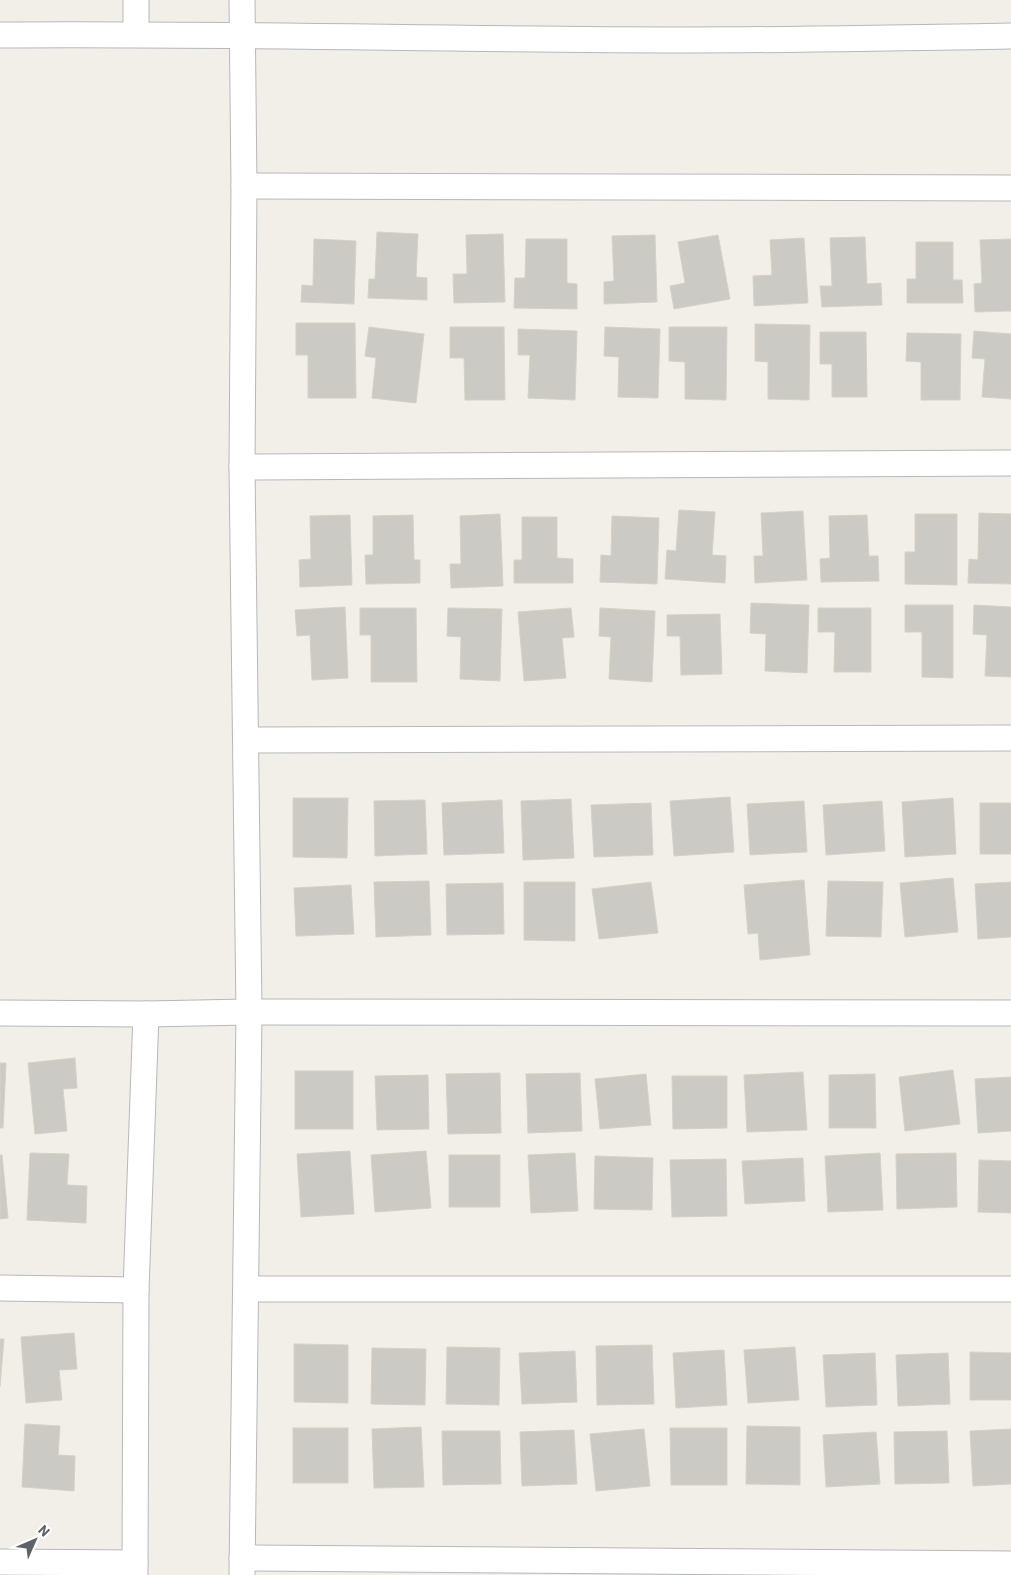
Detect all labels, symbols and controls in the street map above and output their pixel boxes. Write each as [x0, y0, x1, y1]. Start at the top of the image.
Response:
north arrow [10, 1515, 60, 1565]
text: N [35, 1521, 54, 1540]

